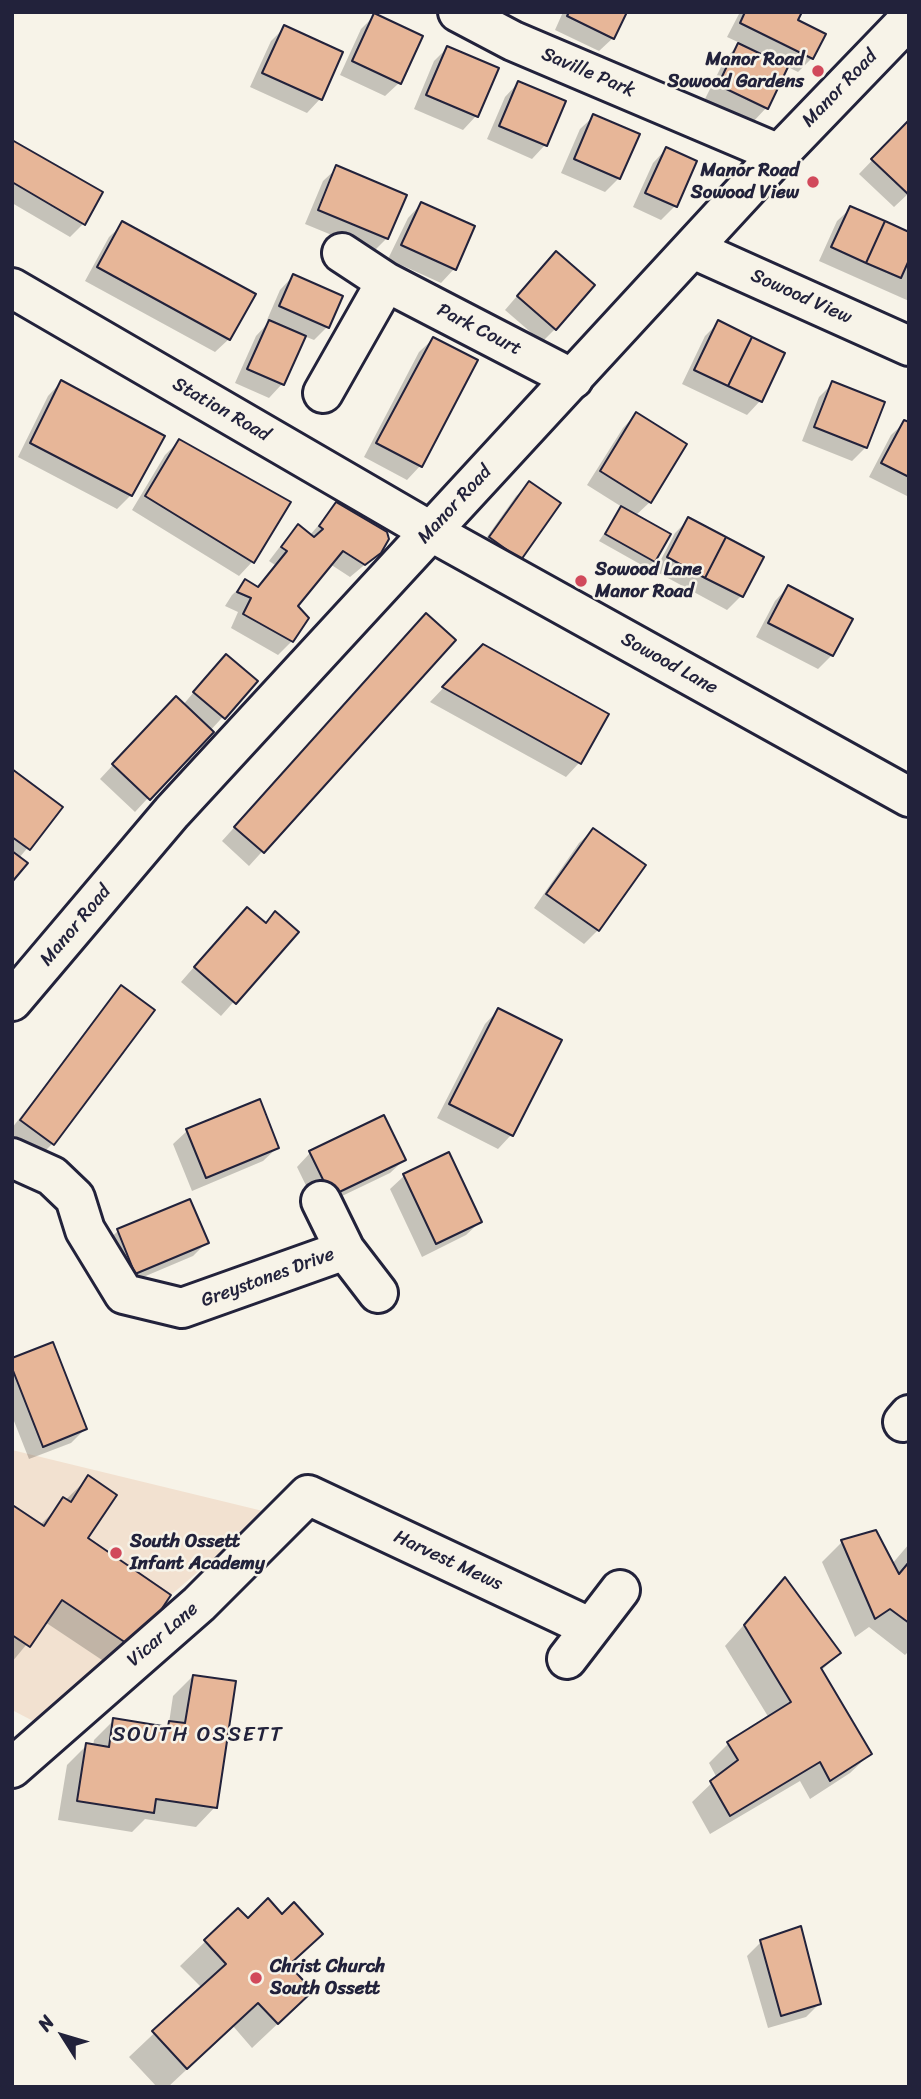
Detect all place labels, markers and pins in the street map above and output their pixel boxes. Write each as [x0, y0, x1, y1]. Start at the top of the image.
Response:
place label: Manor Road Sowood Gardens [667, 49, 804, 93]
marker: Manor Road Sowood Gardens [810, 63, 826, 79]
place label: Manor Road Sowood View [691, 160, 799, 204]
marker: Manor Road Sowood View [805, 174, 821, 190]
place label: Sowood Lane Manor Road [595, 559, 702, 603]
marker: Sowood Lane Manor Road [573, 573, 589, 589]
place label: South Ossett Infant Academy [130, 1531, 265, 1575]
marker: South Ossett Infant Academy [108, 1545, 124, 1561]
place label: Christ Church South Ossett [270, 1956, 385, 2000]
marker: Christ Church South Ossett [248, 1970, 264, 1986]

